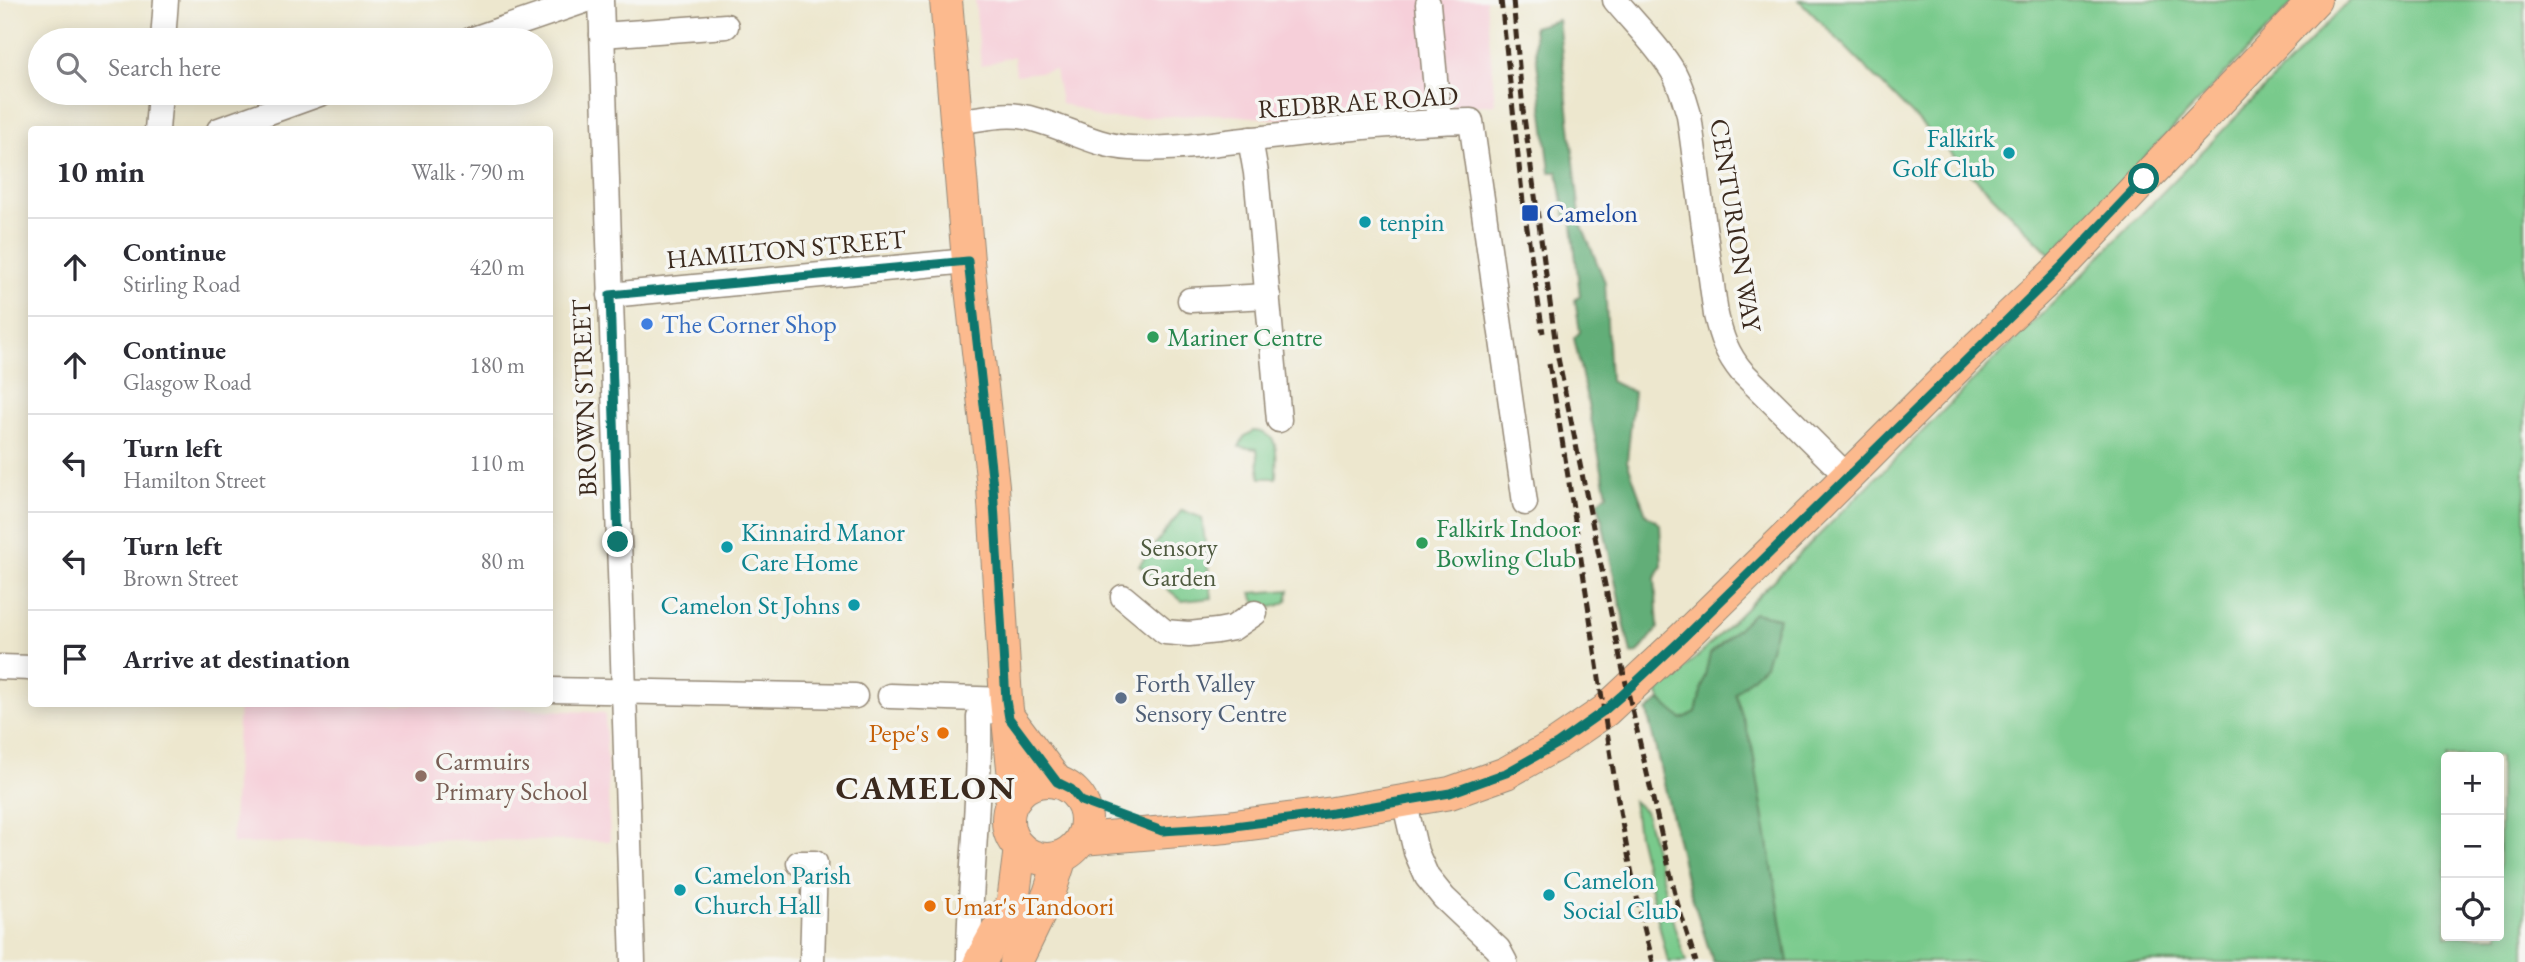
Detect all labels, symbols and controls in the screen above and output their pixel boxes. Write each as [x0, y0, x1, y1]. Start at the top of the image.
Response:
search box [28, 28, 553, 105]
icon: search [52, 48, 90, 86]
text: Search here [108, 50, 221, 84]
street label: REDBRAE ROAD [1257, 78, 1459, 126]
street label: CENTURION WAY [1702, 116, 1770, 336]
place label: Falkirk Golf Club [1892, 121, 1996, 185]
marker: Falkirk Golf Club [2001, 145, 2017, 161]
text: 10 min [56, 152, 145, 191]
text: Walk · 790 m [411, 157, 525, 187]
route start [2128, 163, 2159, 194]
place label: Camelon [1546, 196, 1638, 230]
marker: Camelon [1520, 203, 1540, 223]
place label: tenpin [1379, 205, 1445, 239]
marker: tenpin [1357, 214, 1373, 230]
street label: HAMILTON STREET [665, 222, 908, 276]
text: Continue [123, 235, 226, 269]
icon: ahead [56, 248, 94, 286]
text: 420 m [469, 252, 525, 282]
text: Stirling Road [123, 269, 240, 299]
street label: BROWN STREET [564, 298, 604, 497]
place label: The Corner Shop [661, 307, 837, 341]
marker: The Corner Shop [639, 316, 655, 332]
place label: Mariner Centre [1167, 320, 1322, 354]
marker: Mariner Centre [1145, 329, 1161, 345]
text: Continue [123, 333, 226, 367]
icon: ahead [56, 346, 94, 384]
text: 180 m [469, 350, 525, 380]
text: Glasgow Road [123, 367, 251, 397]
text: Turn left [123, 431, 222, 465]
icon: left [56, 444, 94, 482]
text: 110 m [469, 448, 525, 478]
text: Hamilton Street [123, 465, 266, 495]
place label: Falkirk Indoor Bowling Club [1436, 511, 1580, 575]
place label: Kinnaird Manor Care Home [741, 515, 905, 579]
route end [602, 526, 633, 557]
text: Turn left [123, 529, 222, 563]
park label: Sensory Garden [1140, 530, 1218, 594]
marker: Falkirk Indoor Bowling Club [1414, 535, 1430, 551]
marker: Kinnaird Manor Care Home [719, 539, 735, 555]
icon: left [56, 542, 94, 580]
text: 80 m [480, 546, 525, 576]
text: Brown Street [123, 563, 238, 593]
place label: Camelon St Johns [660, 588, 840, 622]
marker: Camelon St Johns [846, 597, 862, 613]
icon: arrive [56, 640, 94, 678]
text: Arrive at destination [123, 642, 350, 676]
place label: Forth Valley Sensory Centre [1135, 666, 1287, 730]
marker: Forth Valley Sensory Centre [1113, 690, 1129, 706]
place label: Pepe's [869, 716, 929, 750]
marker: Pepe's [935, 725, 951, 741]
place label: Carmuirs Primary School [435, 744, 588, 808]
map controls [2441, 752, 2504, 941]
button: + [2441, 752, 2504, 815]
district label: CAMELON [835, 766, 1017, 809]
marker: Carmuirs Primary School [413, 768, 429, 784]
button: − [2441, 815, 2504, 878]
place label: Camelon Parish Church Hall [694, 858, 852, 922]
place label: Camelon Social Club [1563, 863, 1679, 927]
button: locate [2441, 878, 2504, 941]
marker: Camelon Parish Church Hall [672, 882, 688, 898]
marker: Camelon Social Club [1541, 887, 1557, 903]
place label: Umar's Tandoori [944, 889, 1114, 923]
marker: Umar's Tandoori [922, 898, 938, 914]

